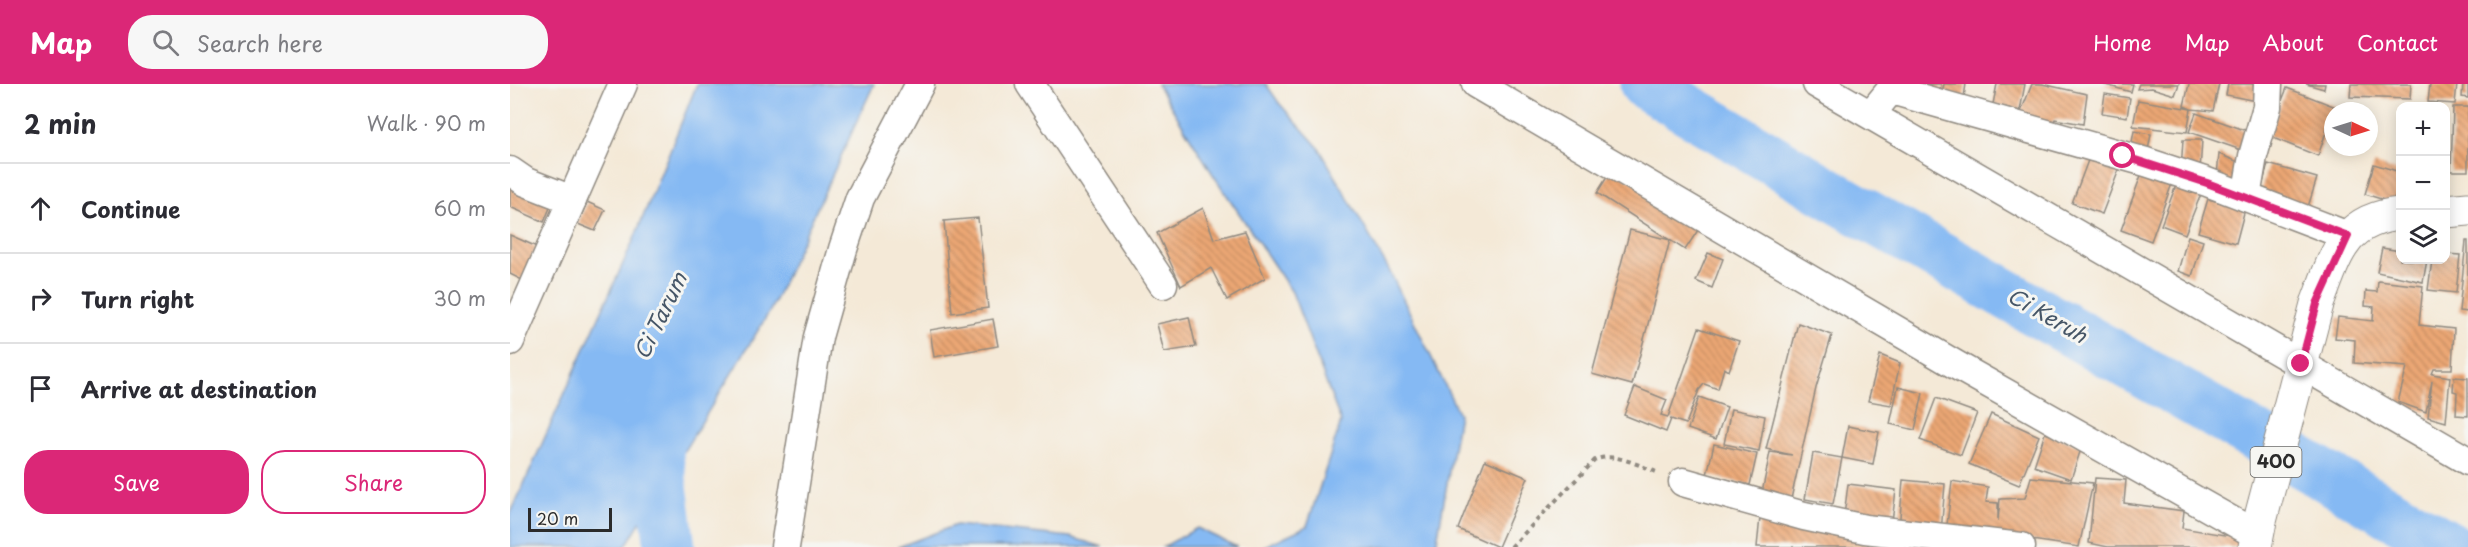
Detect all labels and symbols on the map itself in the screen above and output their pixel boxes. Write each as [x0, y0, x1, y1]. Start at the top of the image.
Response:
north arrow [2324, 102, 2378, 156]
route start [2109, 142, 2135, 168]
water label: Ci Tarum [624, 266, 694, 364]
water label: Ci Keruh [2002, 279, 2094, 350]
route end [2287, 350, 2313, 376]
road number: 400 [2250, 447, 2302, 477]
scale bar [528, 505, 612, 532]

